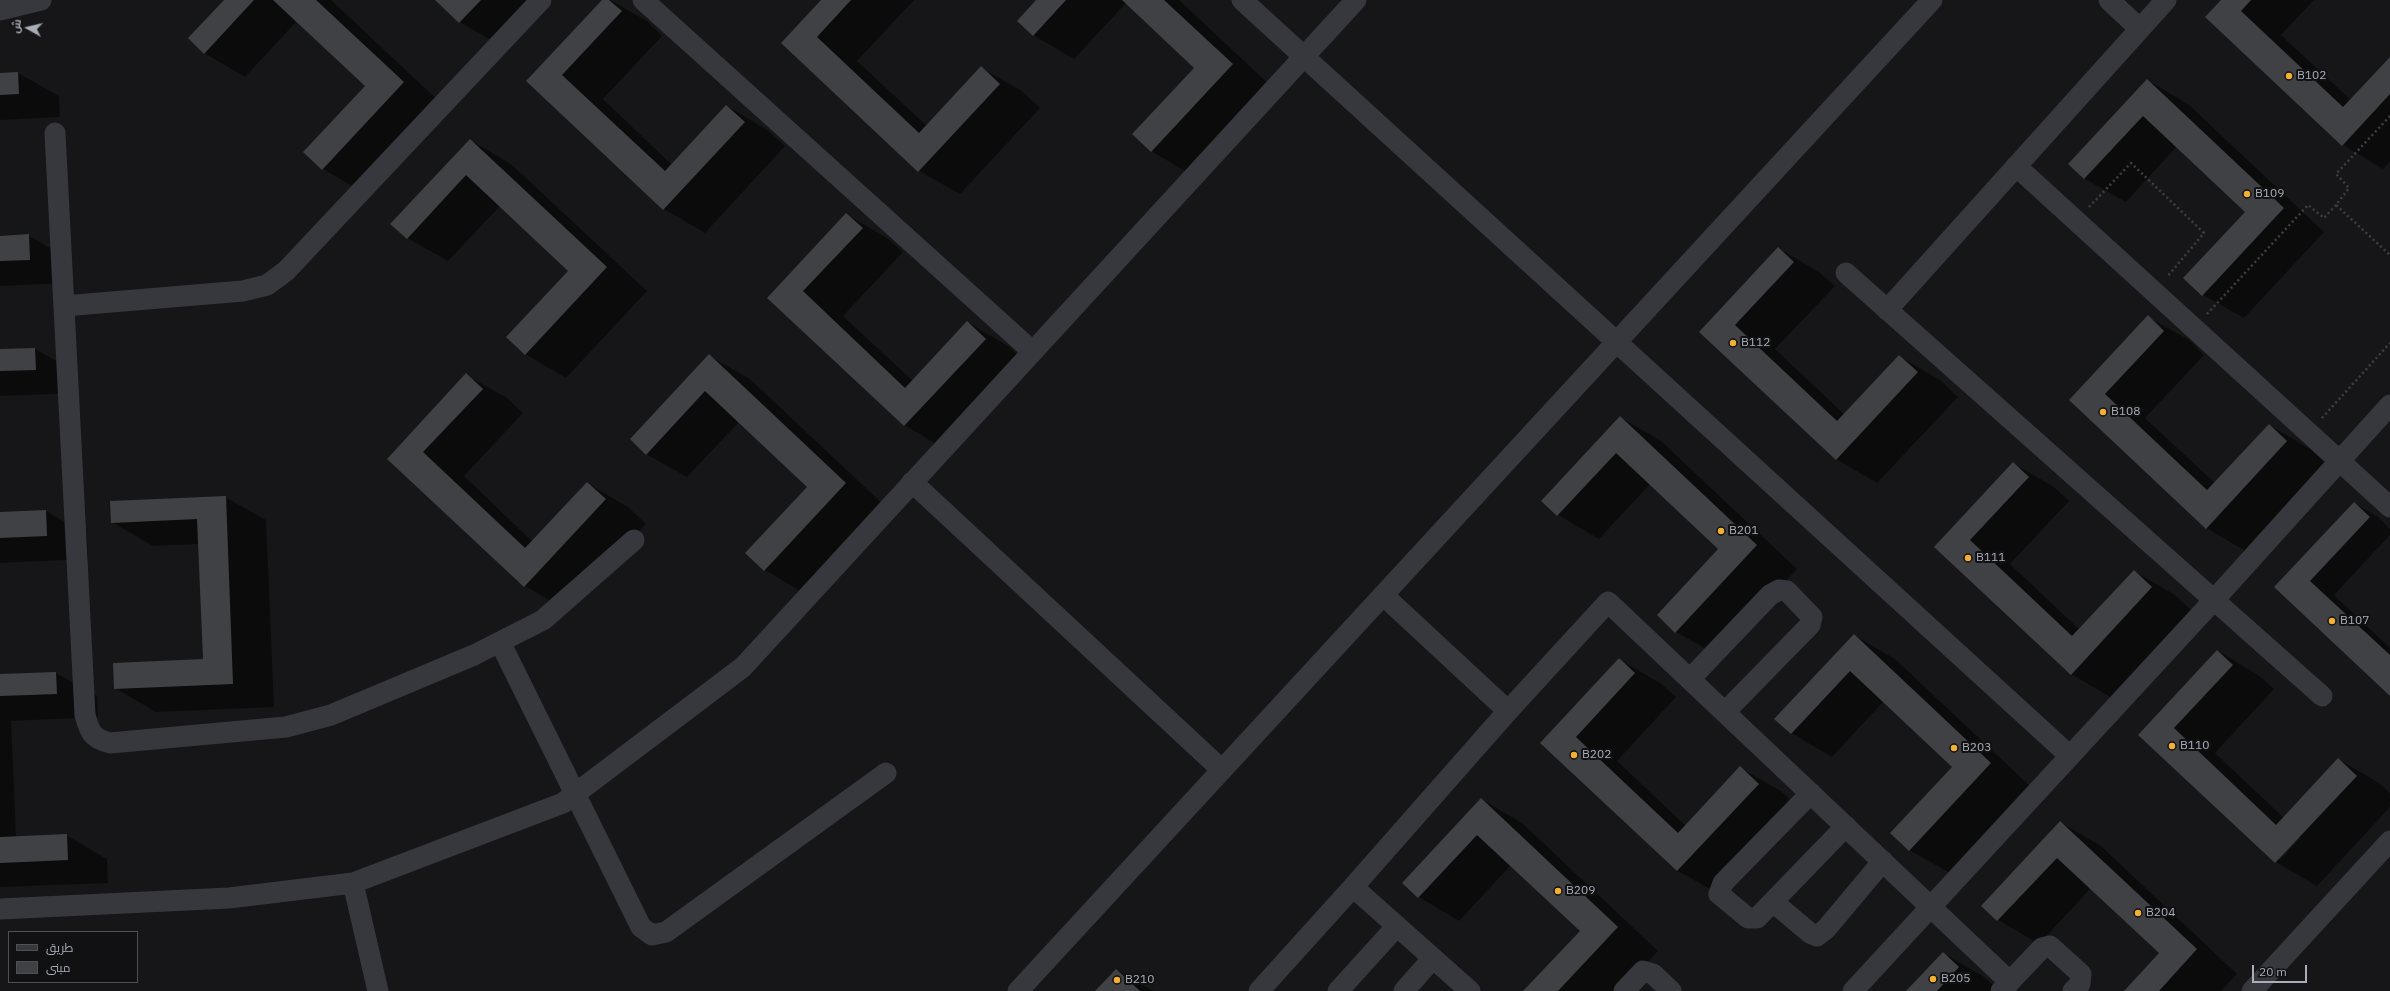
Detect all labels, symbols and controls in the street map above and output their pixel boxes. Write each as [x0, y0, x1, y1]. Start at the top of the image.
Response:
north arrow [8, 8, 48, 48]
text: ش [8, 18, 24, 34]
place label: B102 [2297, 69, 2326, 83]
marker: B102 [2284, 71, 2294, 81]
place label: B109 [2255, 187, 2284, 201]
marker: B109 [2242, 189, 2252, 199]
place label: B112 [1741, 336, 1770, 350]
marker: B112 [1728, 338, 1738, 348]
place label: B108 [2111, 405, 2140, 419]
marker: B108 [2098, 407, 2108, 417]
place label: B201 [1729, 524, 1758, 538]
marker: B201 [1716, 526, 1726, 536]
place label: B111 [1976, 551, 2005, 565]
marker: B111 [1963, 553, 1973, 563]
place label: B107 [2340, 614, 2369, 628]
marker: B107 [2327, 616, 2337, 626]
place label: B110 [2180, 739, 2209, 753]
place label: B203 [1962, 741, 1991, 755]
marker: B110 [2167, 741, 2177, 751]
marker: B203 [1949, 743, 1959, 753]
place label: B202 [1582, 748, 1611, 762]
marker: B202 [1569, 750, 1579, 760]
place label: B209 [1566, 884, 1595, 898]
marker: B209 [1553, 886, 1563, 896]
place label: B204 [2146, 906, 2175, 920]
marker: B204 [2133, 908, 2143, 918]
legend [8, 931, 138, 983]
text: طريق [46, 940, 73, 955]
scale bar [2254, 957, 2309, 983]
text: مبنى [46, 960, 71, 975]
text: 20 m [2259, 964, 2287, 979]
place label: B205 [1941, 972, 1970, 986]
place label: B210 [1125, 973, 1154, 987]
marker: B205 [1928, 974, 1938, 984]
marker: B210 [1112, 975, 1122, 985]

